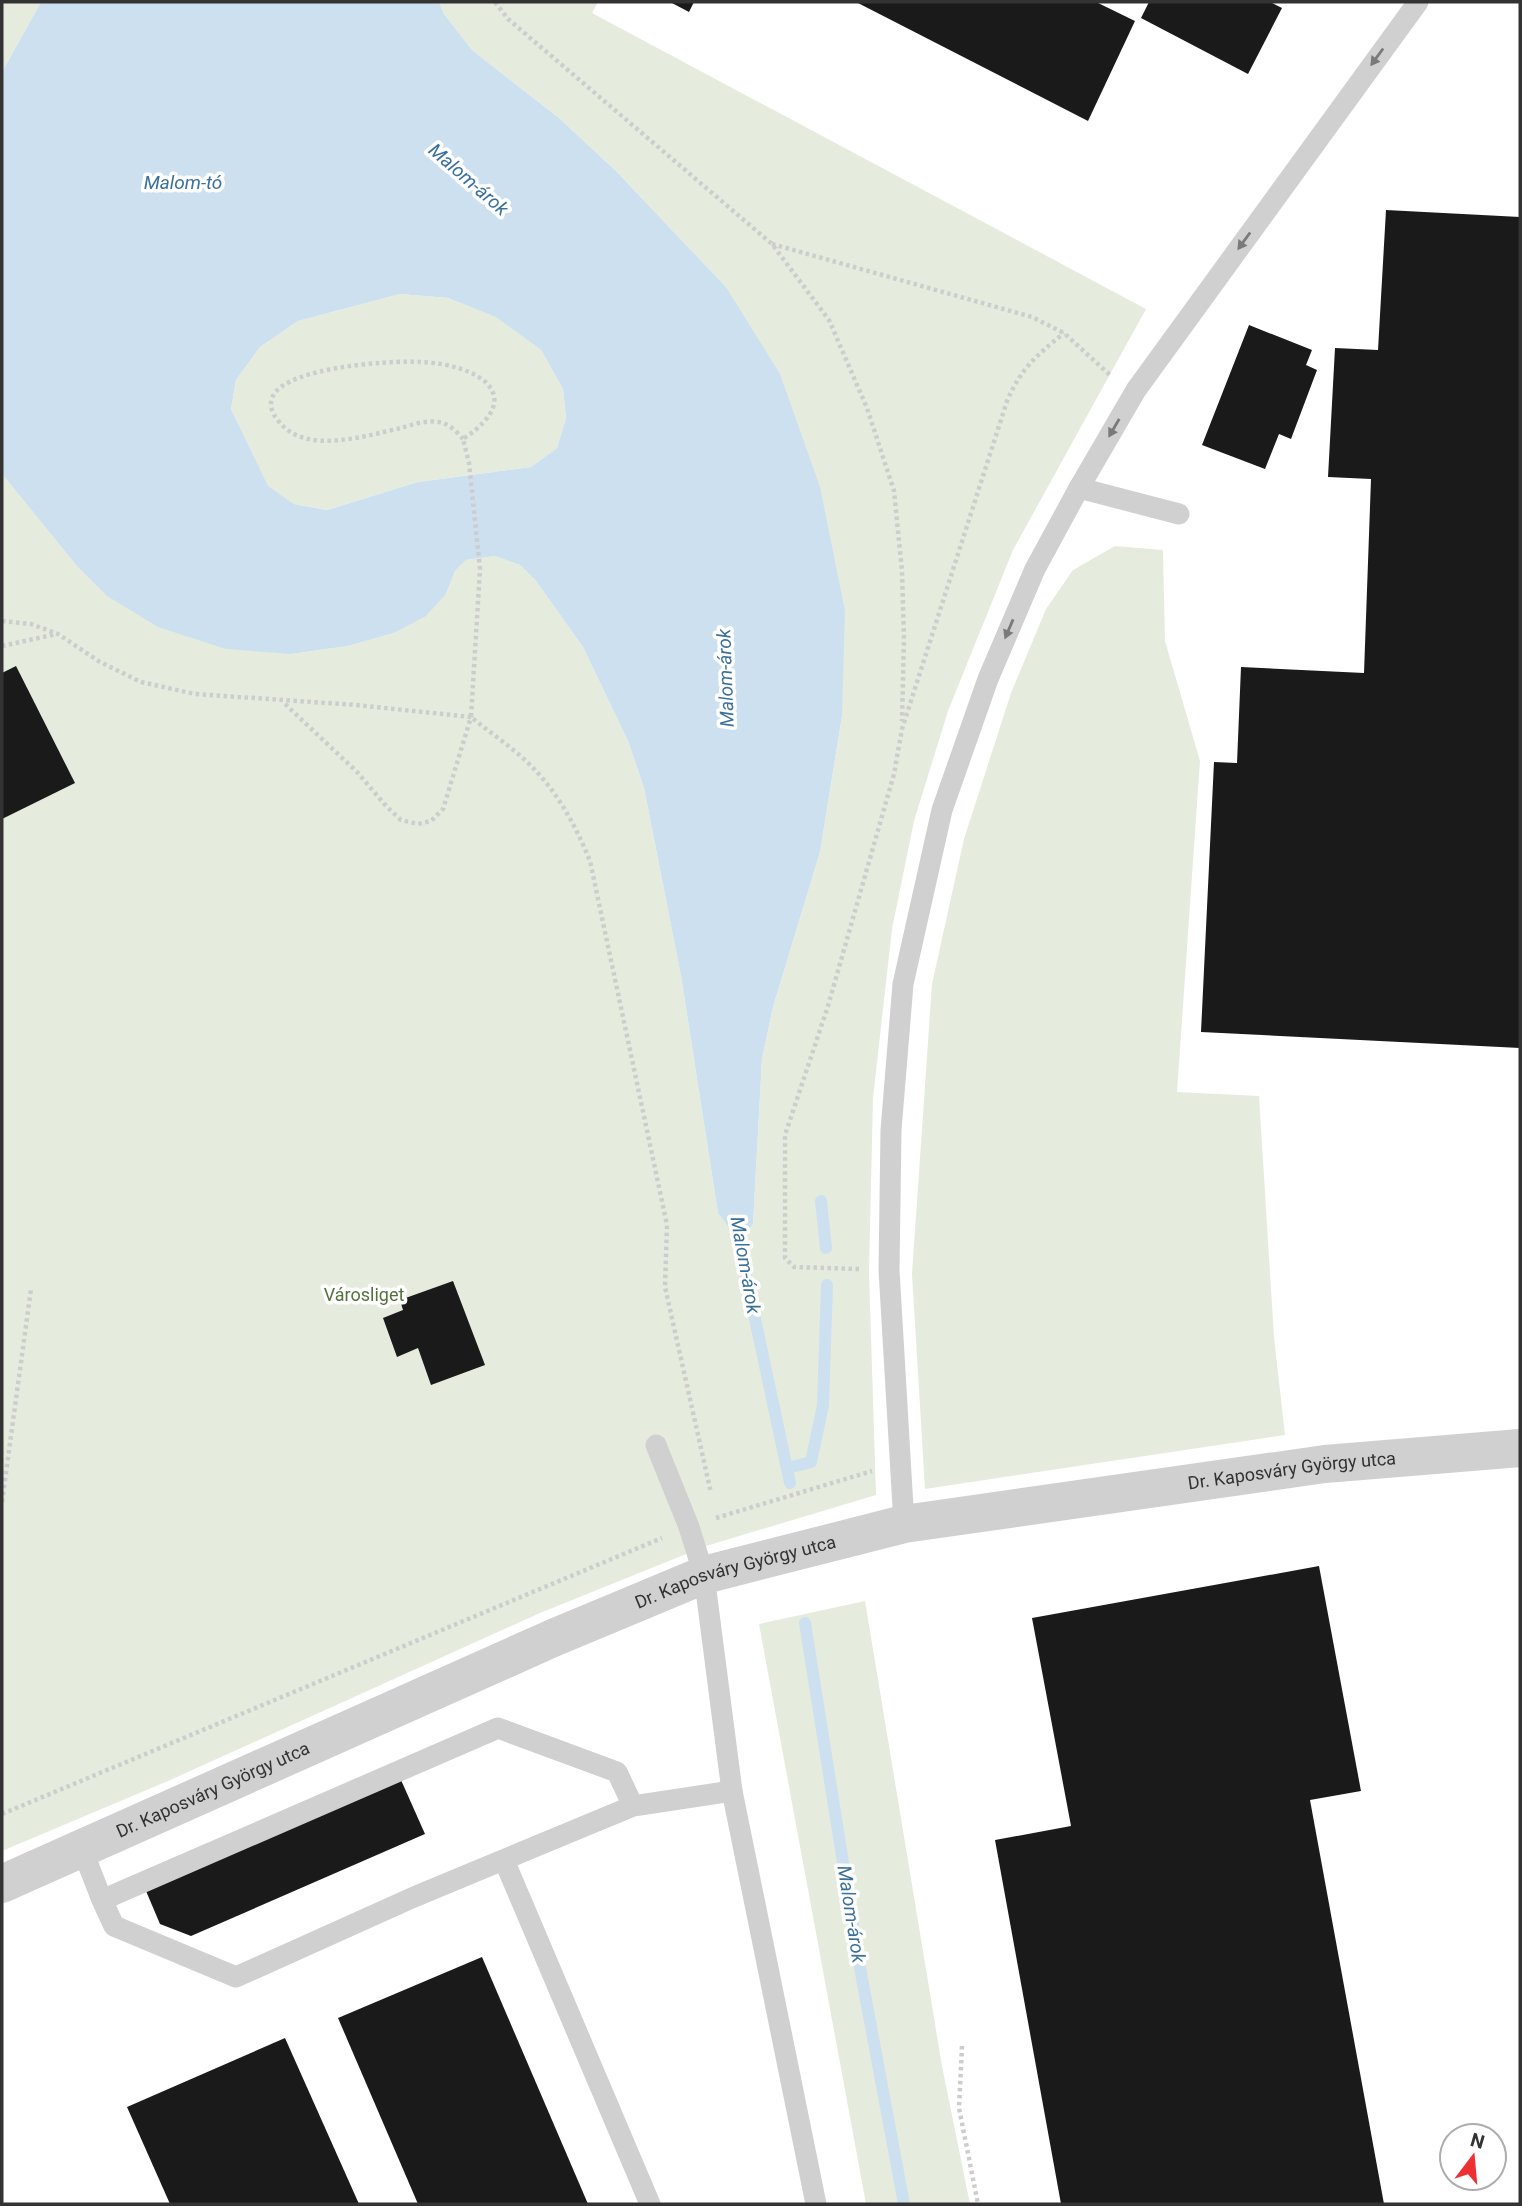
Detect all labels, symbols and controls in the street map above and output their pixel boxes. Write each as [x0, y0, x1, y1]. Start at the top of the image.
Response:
one-way arrow [1371, 48, 1385, 66]
water label: Malom-árok [424, 138, 514, 221]
water label: Malom-tó [144, 171, 222, 194]
one-way arrow [1237, 232, 1251, 250]
one-way arrow [1108, 418, 1120, 437]
one-way arrow [1003, 619, 1014, 640]
water label: Malom-árok [712, 628, 739, 728]
water label: Malom-árok [726, 1215, 765, 1316]
park label: Városliget [324, 1284, 404, 1305]
street label: Dr. Kaposváry György utca [1186, 1447, 1397, 1493]
street label: Dr. Kaposváry György utca [632, 1531, 838, 1613]
street label: Dr. Kaposváry György utca [113, 1737, 313, 1842]
water label: Malom-árok [832, 1864, 871, 1965]
north arrow [1438, 2122, 1508, 2192]
text: N [1468, 2128, 1487, 2154]

